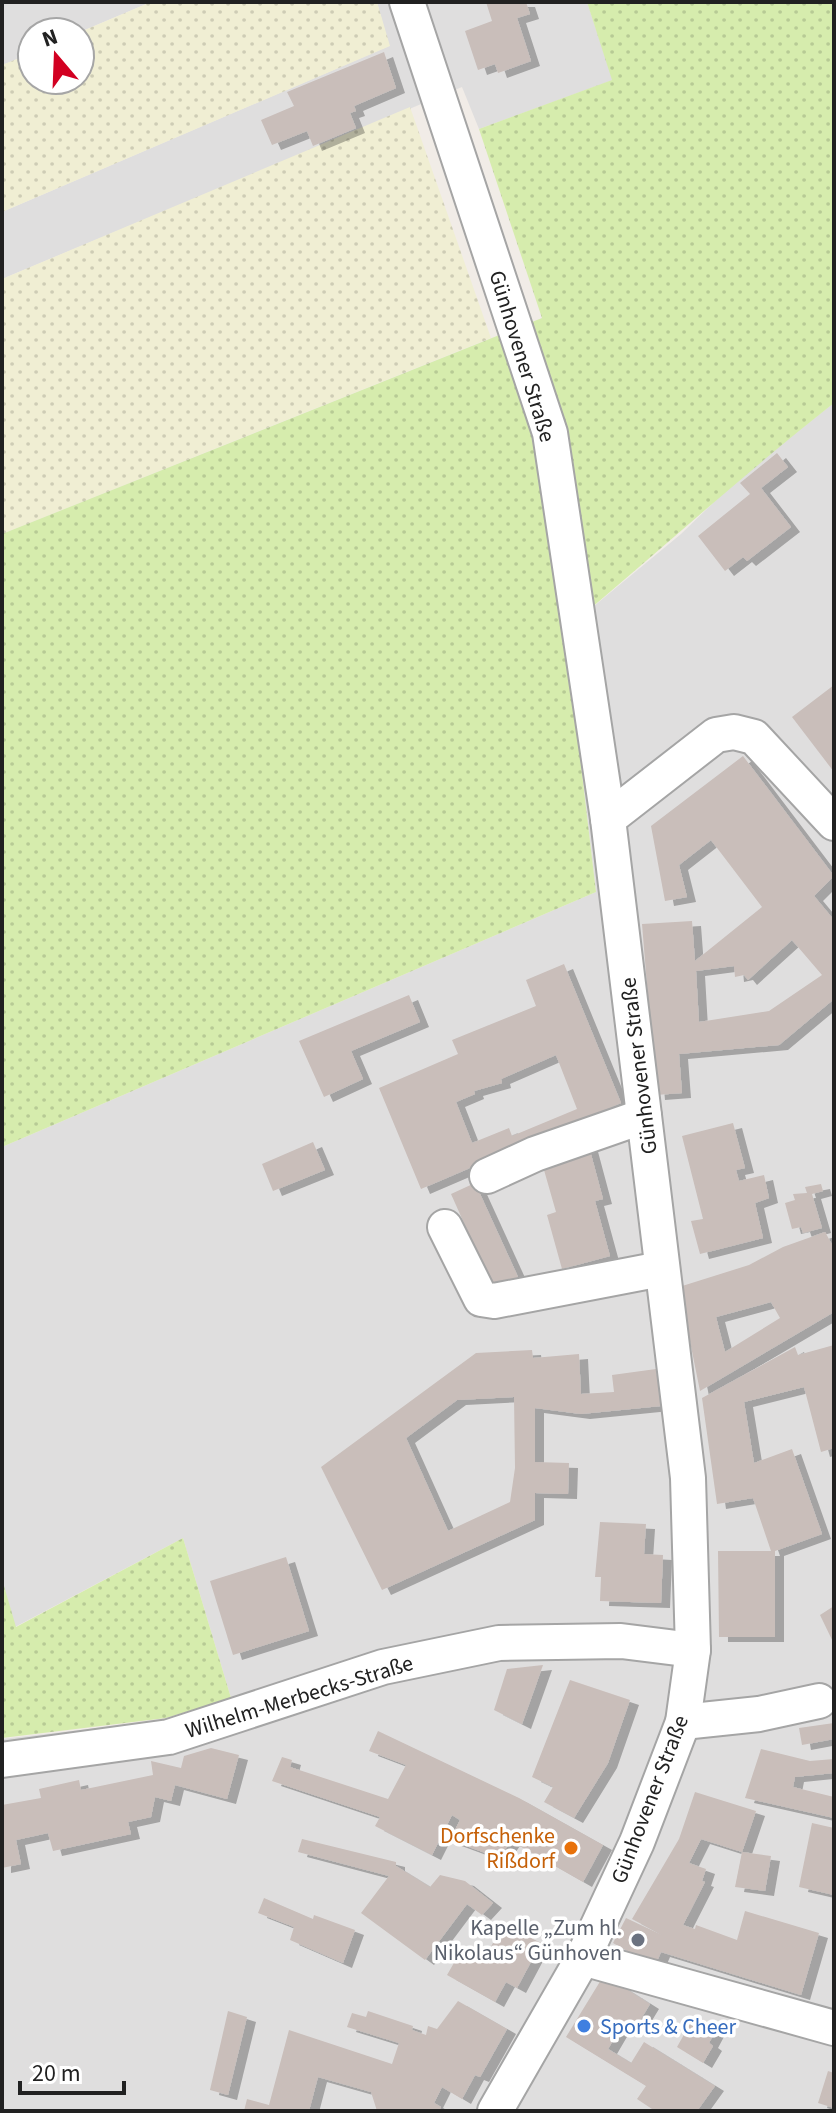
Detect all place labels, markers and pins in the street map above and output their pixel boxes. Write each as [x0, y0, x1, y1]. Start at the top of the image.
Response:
place label: Dorfschenke Rißdorf [440, 1820, 557, 1877]
marker: Dorfschenke Rißdorf [562, 1839, 580, 1857]
place label: Kapelle „Zum hl. Nikolaus“ Günhoven [434, 1912, 622, 1969]
marker: Kapelle „Zum hl. Nikolaus“ Günhoven [629, 1931, 647, 1949]
place label: Sports & Cheer [600, 2011, 737, 2043]
marker: Sports & Cheer [575, 2017, 593, 2035]

